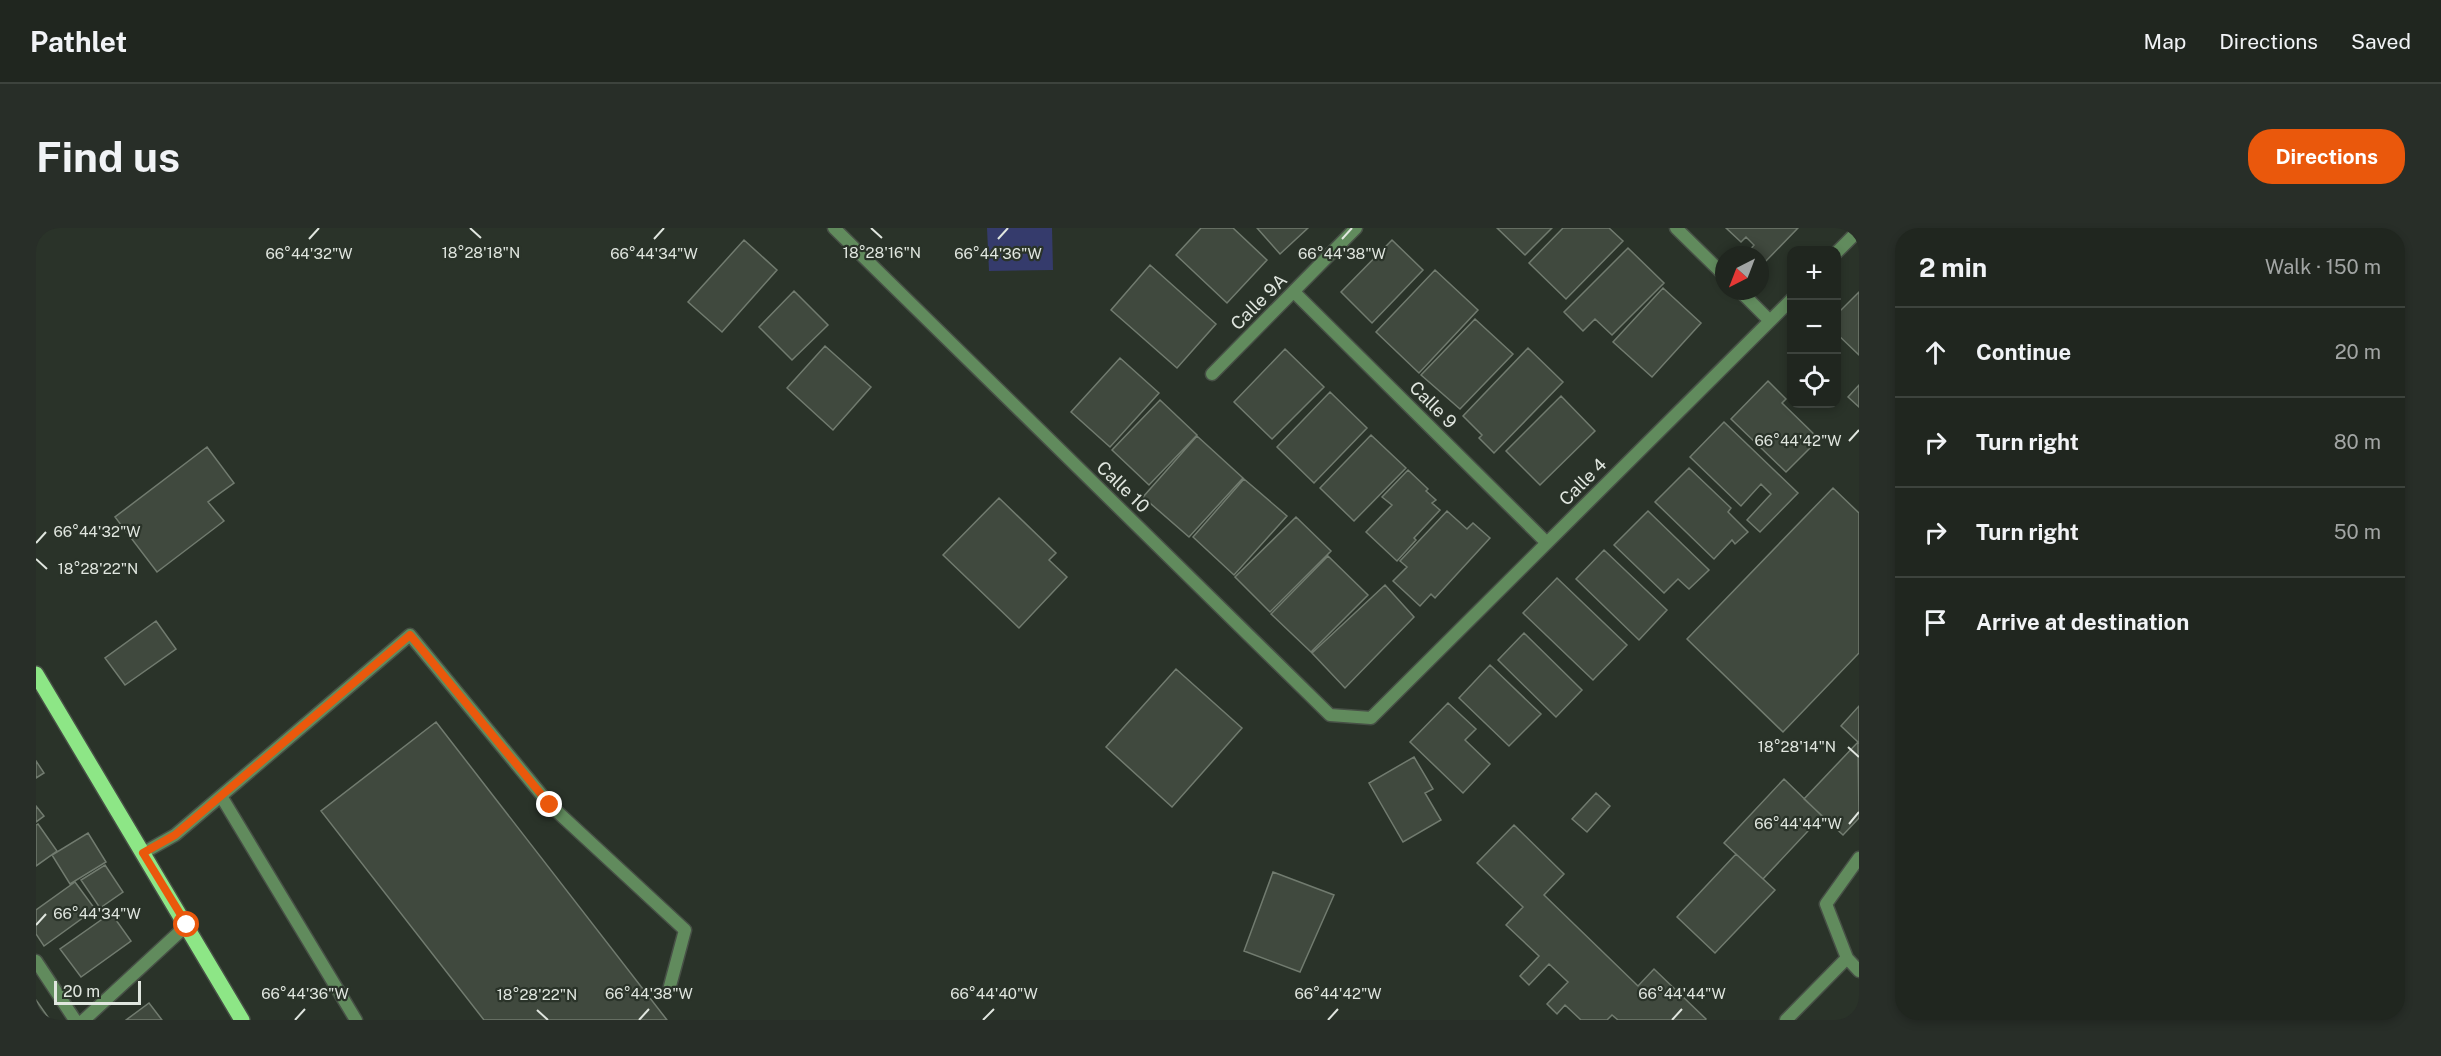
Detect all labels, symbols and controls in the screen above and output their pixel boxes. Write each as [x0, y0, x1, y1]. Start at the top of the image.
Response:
text: Pathlet [30, 25, 127, 58]
text: Map [2144, 29, 2186, 54]
text: Directions [2219, 29, 2318, 54]
text: Saved [2351, 29, 2411, 54]
button: Directions [2248, 129, 2405, 184]
text: Find us [36, 132, 180, 181]
text: 18°28'18"N [442, 244, 520, 261]
text: 18°28'16"N [843, 244, 921, 261]
text: 66°44'32"W [265, 245, 353, 262]
text: 66°44'34"W [610, 245, 698, 262]
text: 66°44'36"W [954, 245, 1042, 262]
text: 66°44'38"W [1298, 245, 1386, 262]
north arrow [1715, 246, 1769, 300]
map controls [1787, 246, 1841, 408]
button: + [1787, 246, 1841, 300]
text: 2 min [1919, 252, 1987, 283]
text: Walk · 150 m [2265, 255, 2381, 279]
street label: Calle 9A [1226, 269, 1291, 334]
button: − [1787, 300, 1841, 354]
icon: ahead [1919, 336, 1952, 369]
text: Continue [1976, 339, 2071, 365]
text: 20 m [2335, 340, 2381, 364]
button: locate [1787, 354, 1841, 408]
street label: Calle 9 [1405, 377, 1461, 433]
icon: right [1919, 426, 1952, 459]
text: Turn right [1976, 429, 2079, 455]
text: 80 m [2334, 430, 2381, 454]
text: 66°44'42"W [1754, 432, 1842, 449]
street label: Calle 4 [1555, 454, 1611, 510]
street label: Calle 10 [1093, 456, 1154, 517]
icon: right [1919, 516, 1952, 549]
text: Turn right [1976, 519, 2079, 545]
text: 50 m [2334, 520, 2381, 544]
text: 66°44'32"W [53, 523, 141, 540]
text: 18°28'22"N [58, 560, 138, 577]
icon: arrive [1919, 606, 1952, 639]
text: Arrive at destination [1976, 609, 2189, 635]
text: 18°28'14"N [1758, 738, 1836, 755]
route end [536, 791, 562, 817]
text: 66°44'44"W [1754, 815, 1842, 832]
text: 66°44'34"W [53, 905, 141, 922]
route start [173, 911, 199, 937]
scale bar [54, 978, 141, 1006]
text: 20 m [63, 982, 100, 1001]
text: 66°44'36"W [261, 985, 349, 1002]
text: 66°44'38"W [605, 985, 693, 1002]
text: 66°44'40"W [950, 985, 1038, 1002]
text: 66°44'42"W [1294, 985, 1382, 1002]
text: 66°44'44"W [1638, 985, 1726, 1002]
text: 18°28'22"N [497, 986, 577, 1003]

